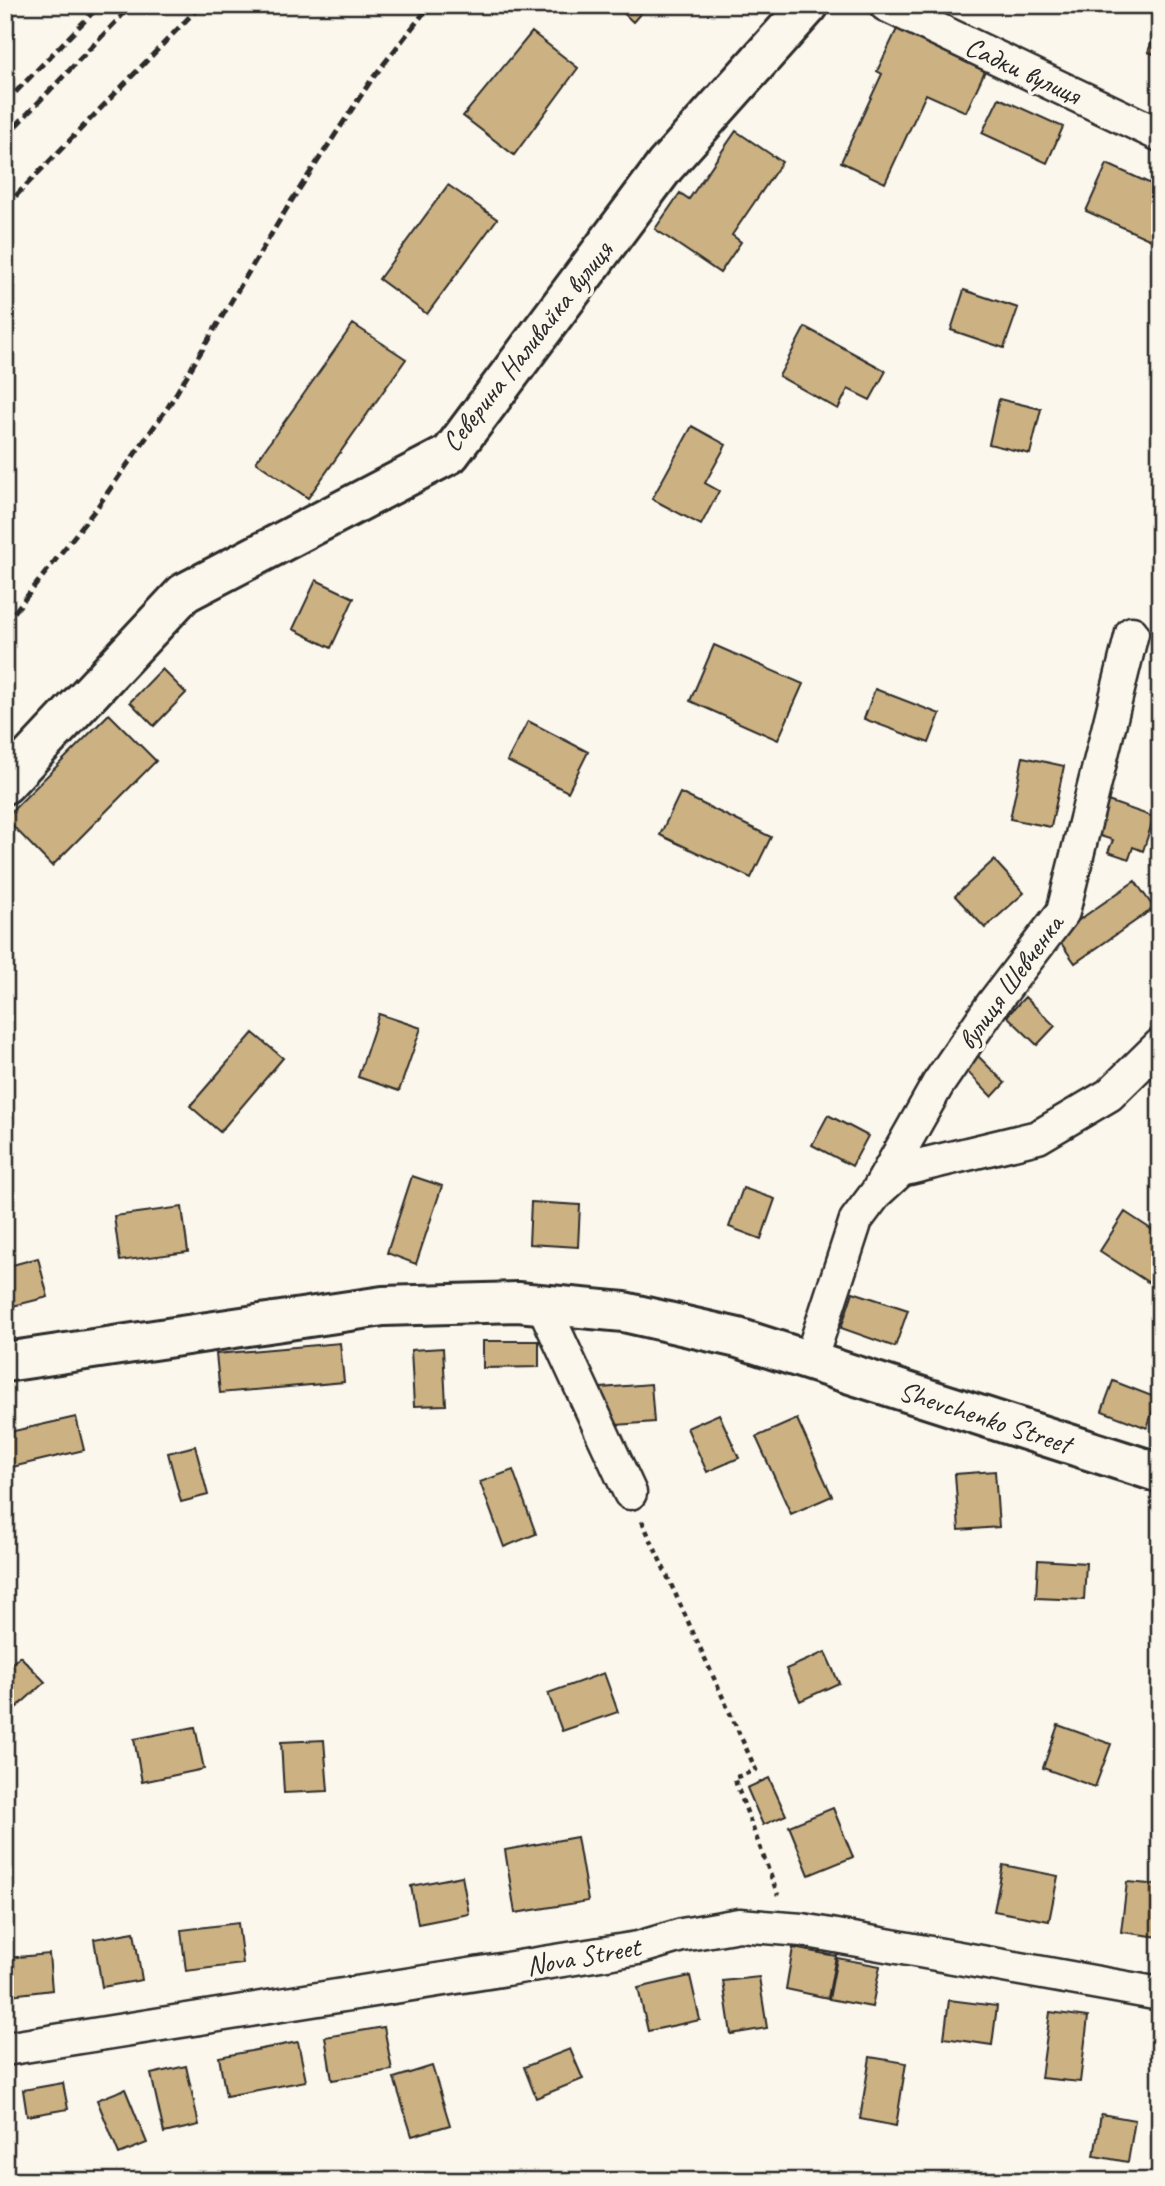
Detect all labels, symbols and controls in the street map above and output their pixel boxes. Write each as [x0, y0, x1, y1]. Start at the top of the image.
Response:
street label: Садки вулиця [960, 28, 1088, 113]
street label: Северина Наливайка вулиця [434, 233, 621, 458]
street label: вулиця Шевченка [949, 906, 1072, 1056]
street label: Shevchenko Street [895, 1373, 1079, 1462]
street label: Nova Street [524, 1928, 645, 1983]

